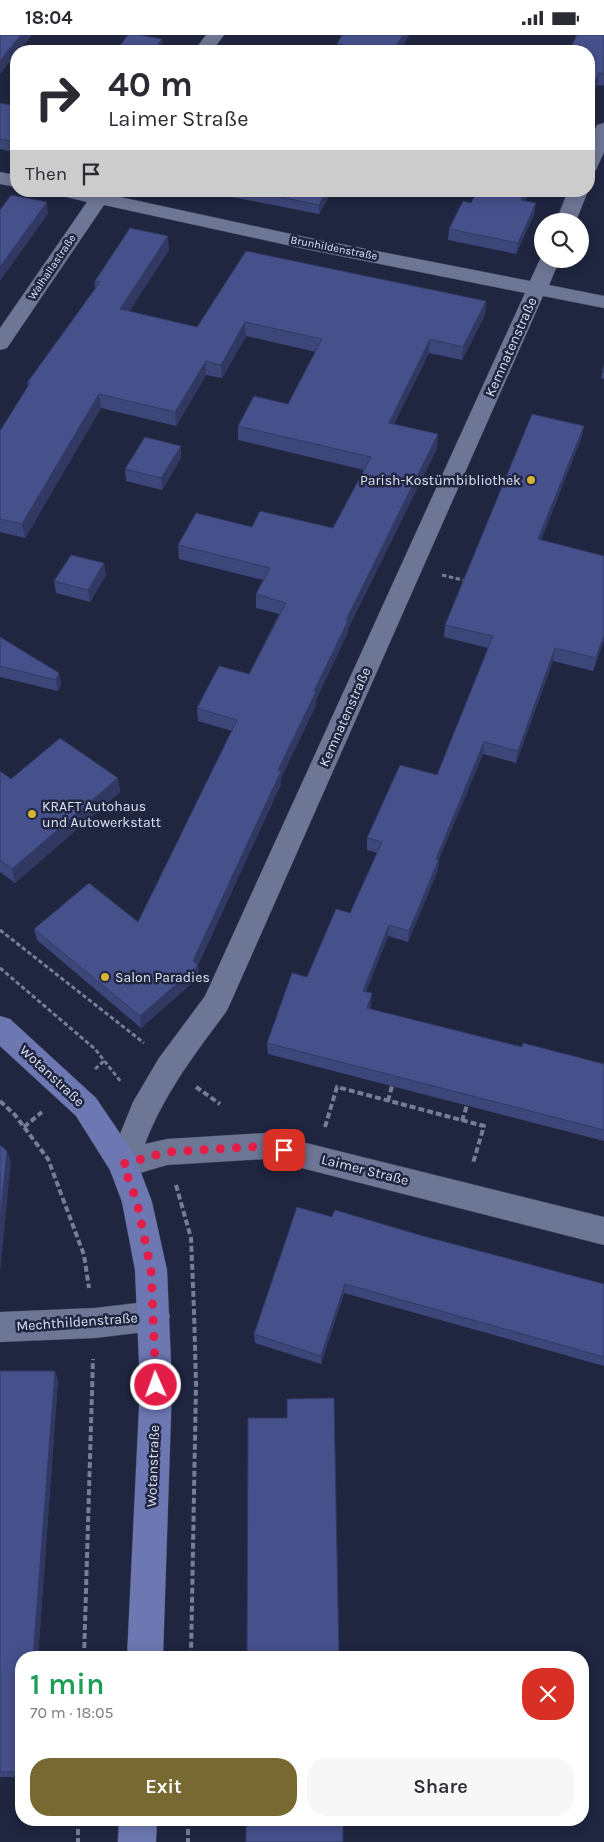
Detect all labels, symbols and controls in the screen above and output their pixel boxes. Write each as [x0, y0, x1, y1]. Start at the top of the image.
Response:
text: 18:04 [25, 7, 73, 29]
text: 40 m [108, 64, 193, 105]
icon: right [25, 65, 90, 130]
text: Laimer Straße [108, 106, 248, 132]
icon: arrive [77, 160, 105, 188]
text: Then [25, 163, 67, 185]
map controls [534, 213, 589, 268]
button: search [534, 213, 589, 268]
street label: Walhallastraße [25, 232, 79, 302]
street label: Brunhildenstraße [289, 233, 379, 263]
street label: Kemnatenstraße [481, 295, 541, 399]
place label: Parish-Kostümbibliothek [360, 472, 521, 489]
marker: Parish-Kostümbibliothek [525, 474, 537, 486]
street label: Kemnatenstraße [315, 665, 375, 769]
place label: KRAFT Autohaus und Autowerkstatt [42, 798, 161, 831]
marker: KRAFT Autohaus und Autowerkstatt [26, 808, 38, 820]
place label: Salon Paradies [115, 969, 210, 986]
marker: Salon Paradies [99, 971, 111, 983]
street label: Wotanstraße [16, 1042, 88, 1110]
pin [263, 1129, 305, 1171]
icon: arrive [270, 1136, 298, 1164]
street label: Laimer Straße [320, 1151, 410, 1189]
street label: Mechthildenstraße [16, 1309, 138, 1335]
position arrow [129, 1358, 181, 1410]
street label: Wotanstraße [143, 1425, 163, 1507]
text: 1 min [30, 1666, 104, 1702]
button: close [522, 1668, 574, 1720]
text: 70 m · 18:05 [30, 1703, 114, 1722]
button: Exit [30, 1758, 297, 1816]
button: Share [307, 1758, 574, 1816]

